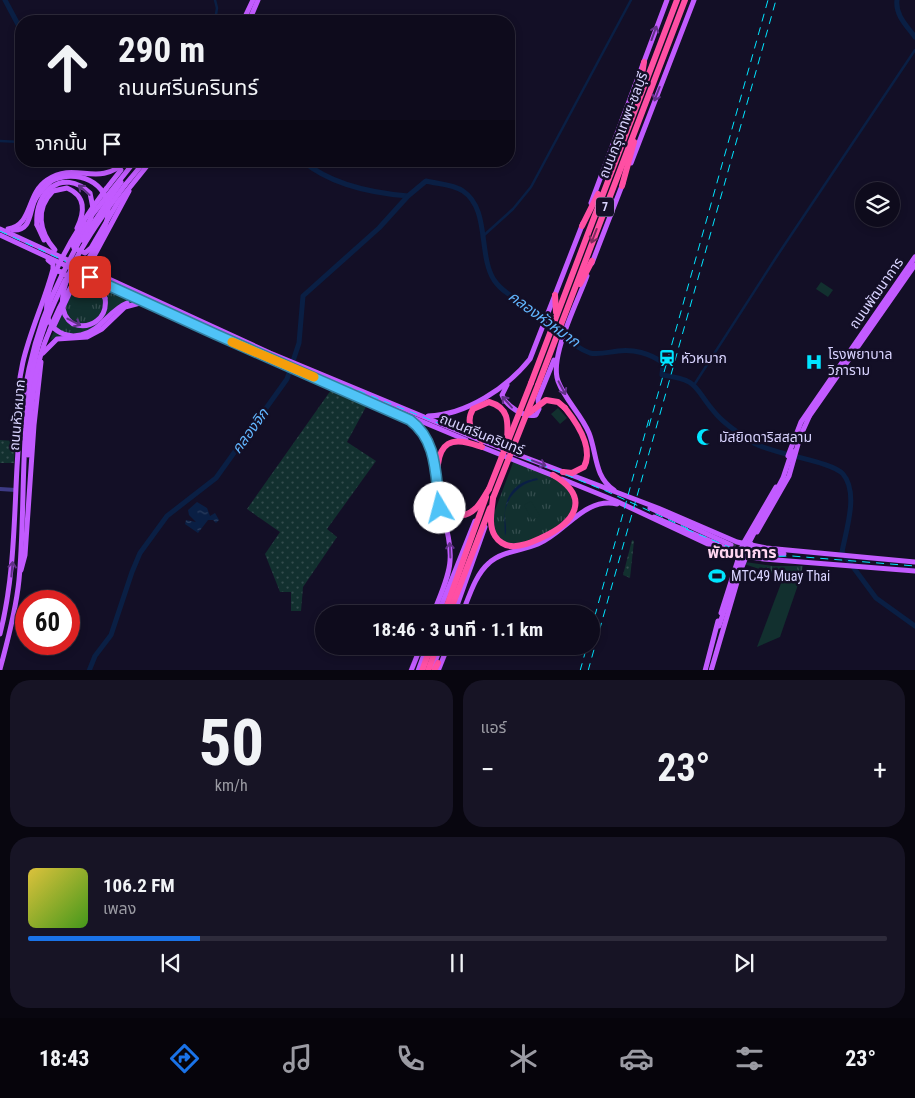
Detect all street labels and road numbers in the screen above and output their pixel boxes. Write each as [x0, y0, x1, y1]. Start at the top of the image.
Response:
street label: ถนนกรุงเทพฯ-ชลบุรี [595, 69, 652, 181]
road number: 7 [596, 198, 614, 216]
street label: ถนนพัฒนาการ [846, 254, 906, 332]
street label: ถนนหัวหมาก [6, 379, 28, 451]
street label: ถนนศรีนครินทร์ [438, 410, 527, 458]

